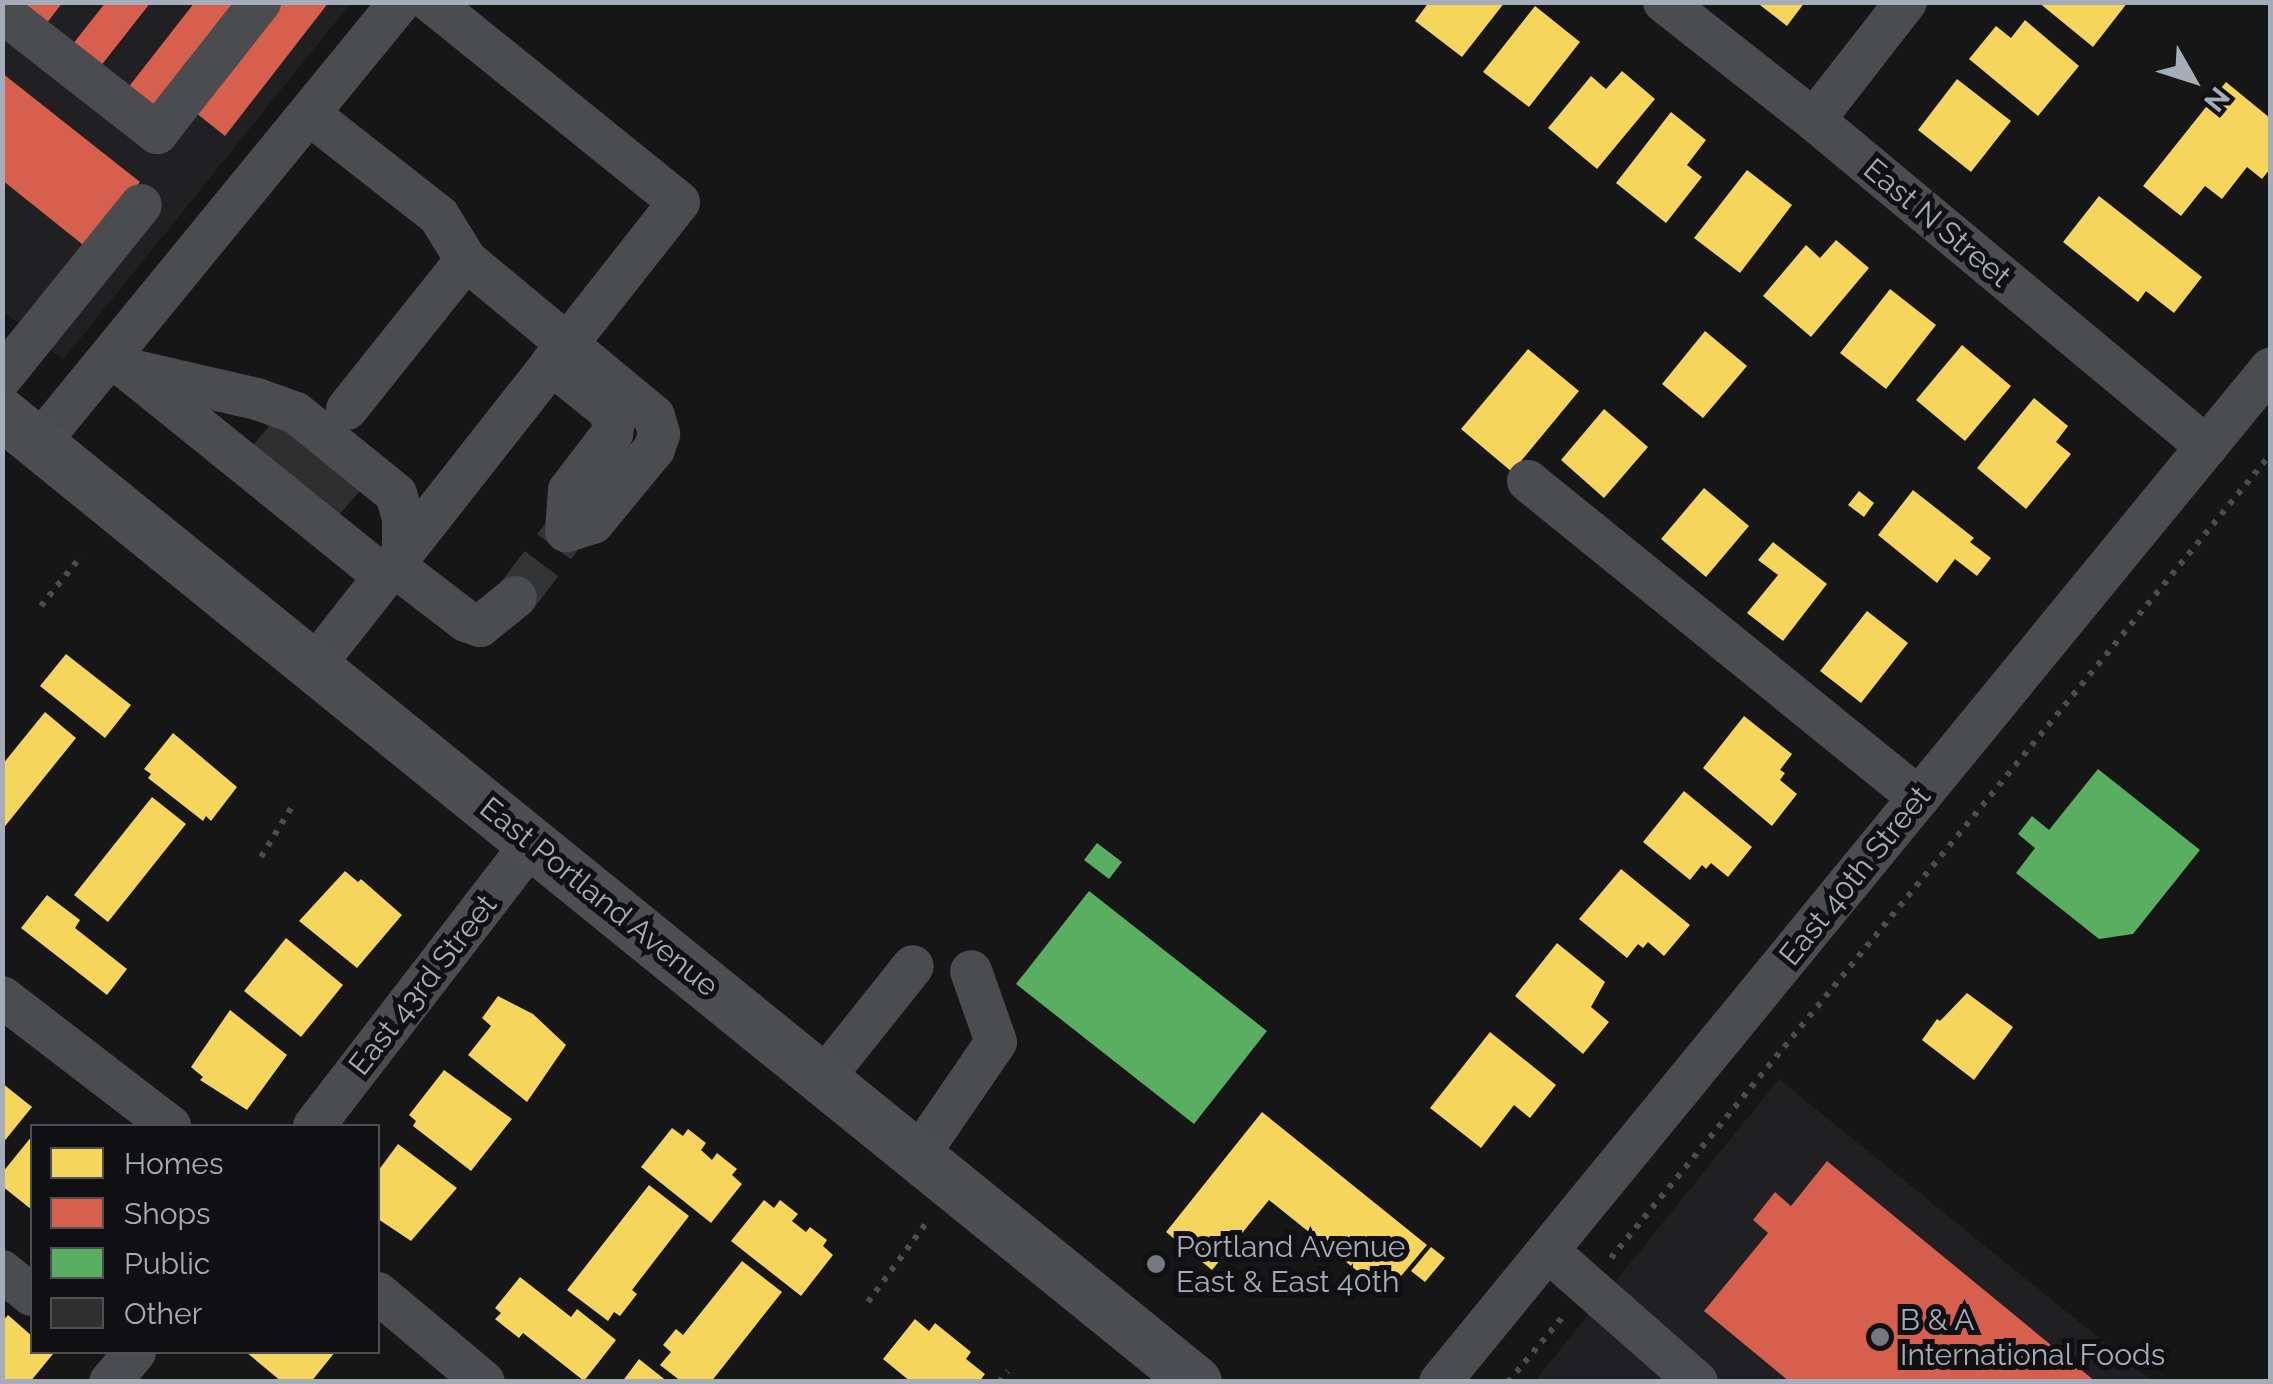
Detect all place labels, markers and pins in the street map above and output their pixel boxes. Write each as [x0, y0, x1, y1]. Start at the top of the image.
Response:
place label: Portland Avenue East & East 40th [1176, 1229, 1406, 1300]
marker: Portland Avenue East & East 40th [1145, 1253, 1167, 1275]
place label: B & A International Foods [1900, 1302, 2166, 1372]
marker: B & A International Foods [1869, 1326, 1891, 1348]

